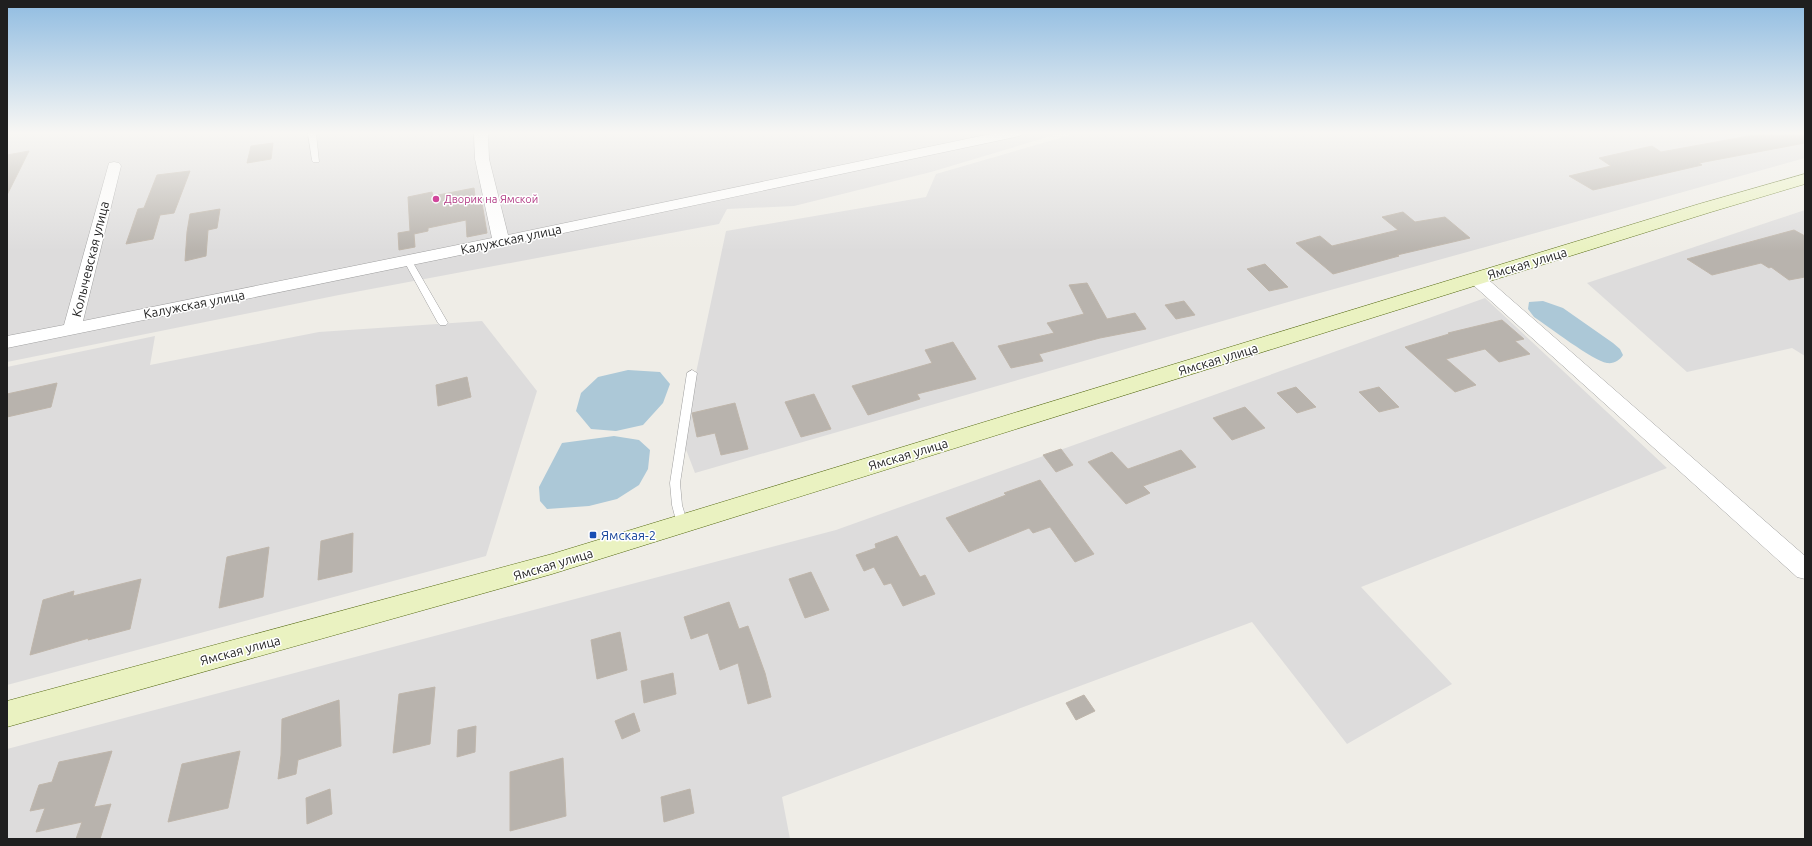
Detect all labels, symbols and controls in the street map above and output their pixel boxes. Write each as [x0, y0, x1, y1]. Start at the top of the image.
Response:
place label: Дворик на Ямской [444, 193, 538, 205]
marker: Дворик на Ямской [431, 194, 441, 204]
street label: Колычевская улица [69, 200, 111, 318]
street label: Калужская улица [459, 221, 563, 257]
street label: Ямская улица [1485, 244, 1569, 282]
street label: Калужская улица [142, 287, 246, 321]
street label: Ямская улица [1176, 340, 1260, 378]
street label: Ямская улица [866, 435, 950, 473]
place label: Ямская-2 [601, 528, 656, 542]
marker: Ямская-2 [588, 530, 598, 540]
street label: Ямская улица [511, 545, 595, 583]
street label: Ямская улица [198, 633, 282, 667]

